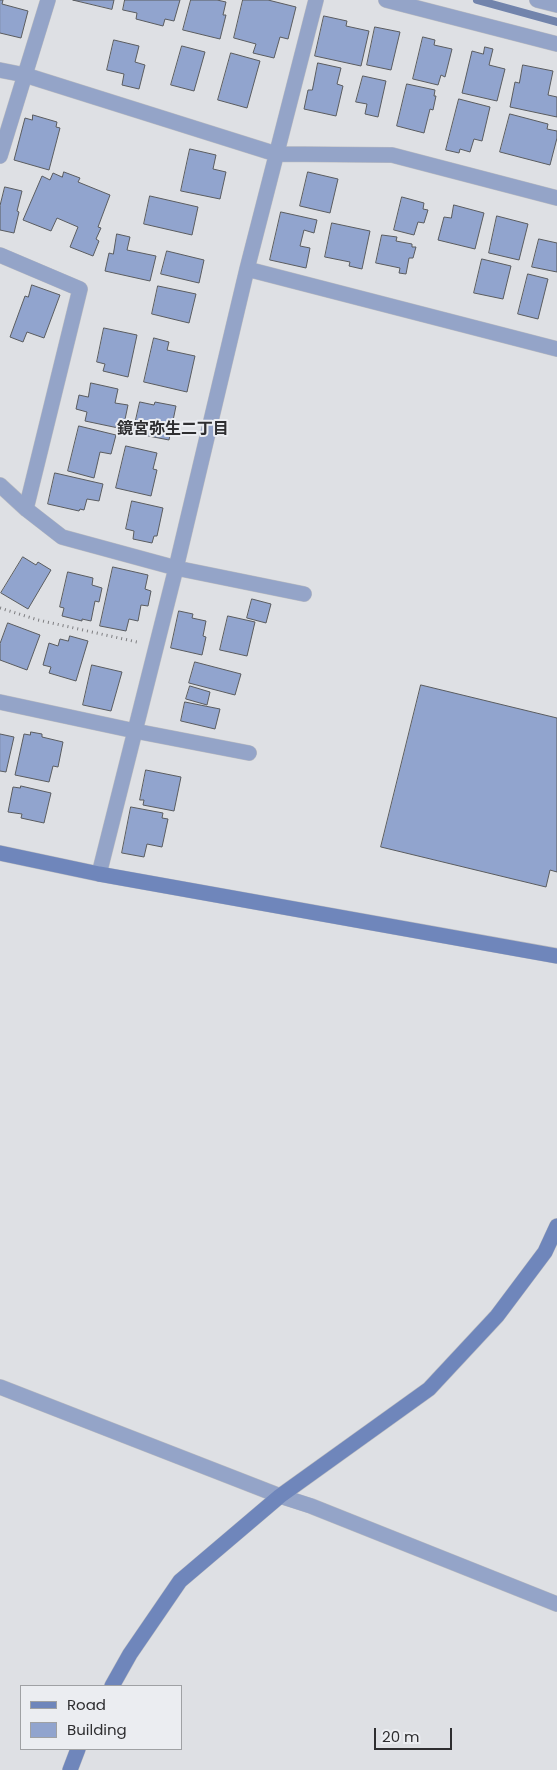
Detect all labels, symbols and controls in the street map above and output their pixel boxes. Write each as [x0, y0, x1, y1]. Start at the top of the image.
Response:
district label: 鏡宮弥生二丁目 [117, 420, 229, 440]
legend [20, 1685, 182, 1750]
text: Road [67, 1694, 106, 1715]
scale bar [377, 1718, 454, 1750]
text: Building [67, 1719, 127, 1740]
text: 20 m [382, 1726, 420, 1747]

